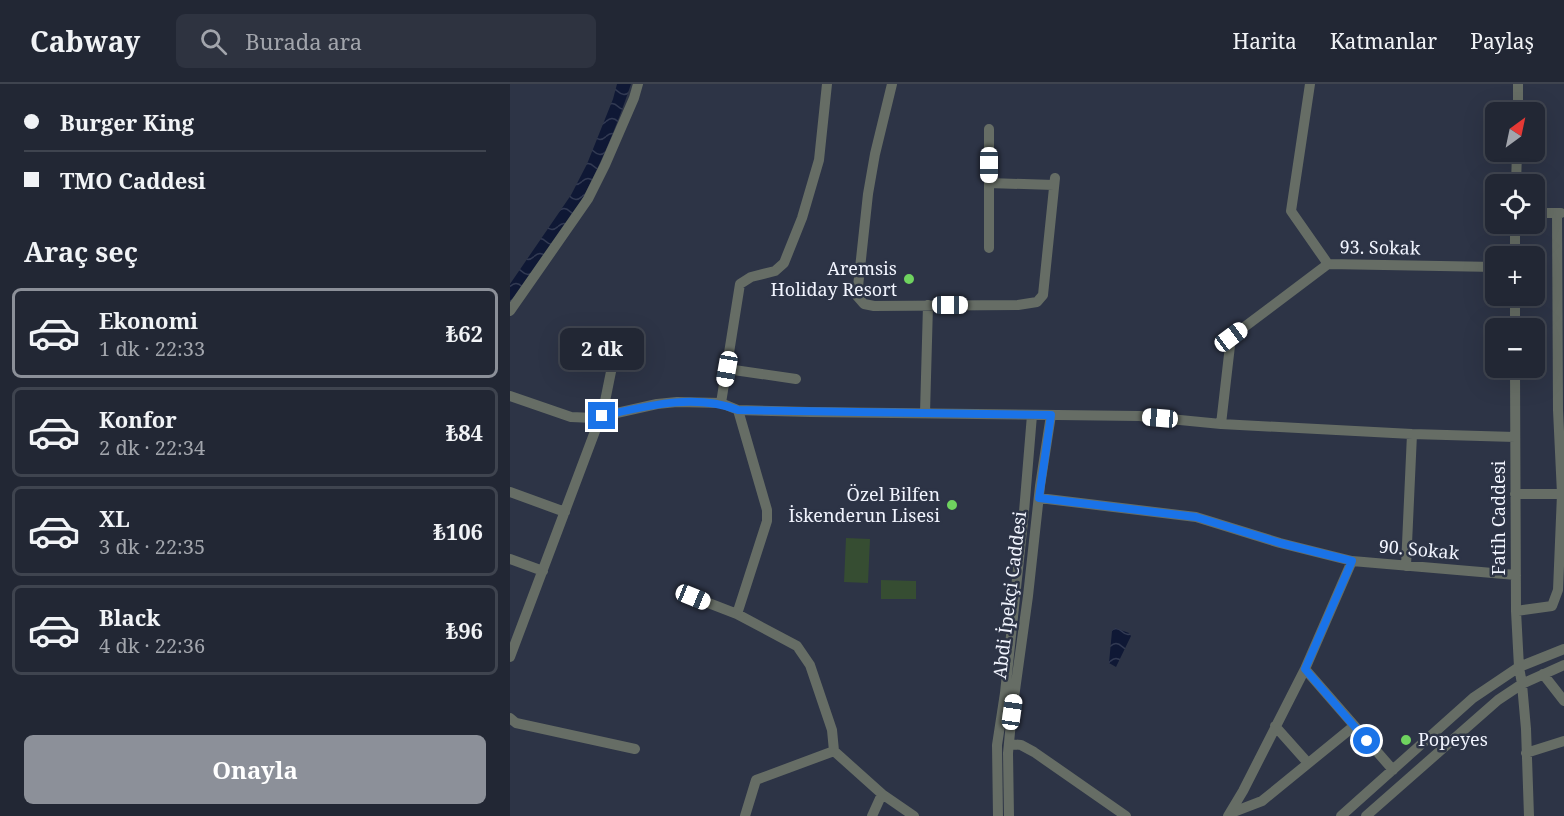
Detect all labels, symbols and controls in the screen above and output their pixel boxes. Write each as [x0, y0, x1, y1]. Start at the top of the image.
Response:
search box [176, 14, 596, 68]
text: Cabway [30, 22, 140, 60]
icon: search [197, 25, 230, 58]
text: Burada ara [245, 26, 362, 56]
text: Harita [1233, 27, 1297, 55]
text: Katmanlar [1330, 27, 1437, 55]
text: Paylaş [1470, 27, 1534, 55]
north arrow [1485, 102, 1545, 162]
map controls [1485, 102, 1545, 378]
text: Burger King [60, 107, 194, 137]
car [980, 147, 998, 183]
text: TMO Caddesi [60, 165, 206, 195]
button: locate [1485, 174, 1545, 234]
text: Araç seç [24, 233, 138, 270]
street label: 93. Sokak [1339, 234, 1421, 260]
button: + [1485, 246, 1545, 306]
place label: Aremsis Holiday Resort [771, 256, 897, 301]
marker: Aremsis Holiday Resort [902, 272, 916, 286]
car [932, 296, 968, 314]
text: Ekonomi [99, 305, 198, 335]
icon: car [27, 306, 81, 360]
text: ₺62 [446, 318, 483, 348]
button: − [1485, 318, 1545, 378]
car [1211, 319, 1251, 355]
callout: 2 dk [560, 329, 644, 371]
text: 1 dk · 22:33 [99, 335, 205, 362]
text: 2 dk [581, 335, 623, 362]
car [715, 350, 739, 388]
route end [588, 402, 615, 429]
text: Konfor [99, 404, 177, 434]
icon: car [27, 405, 81, 459]
car [1141, 407, 1179, 429]
text: ₺84 [446, 417, 483, 447]
text: 2 dk · 22:34 [99, 434, 205, 461]
street label: Fatih Caddesi [1486, 460, 1510, 576]
place label: Özel Bilfen İskenderun Lisesi [788, 482, 940, 527]
marker: Özel Bilfen İskenderun Lisesi [945, 498, 959, 512]
text: XL [99, 503, 130, 533]
icon: car [27, 504, 81, 558]
street label: Abdi İpekçi Caddesi [987, 509, 1031, 680]
text: ₺106 [433, 516, 483, 546]
text: 3 dk · 22:35 [99, 533, 205, 560]
street label: 90. Sokak [1378, 534, 1461, 565]
car [673, 582, 713, 612]
text: Black [99, 602, 160, 632]
icon: car [27, 603, 81, 657]
text: ₺96 [446, 615, 483, 645]
text: 4 dk · 22:36 [99, 632, 205, 659]
car [1001, 693, 1023, 731]
route start [1353, 727, 1380, 754]
place label: Popeyes [1418, 727, 1488, 751]
marker: Popeyes [1399, 733, 1413, 747]
button: Onayla [24, 735, 486, 804]

